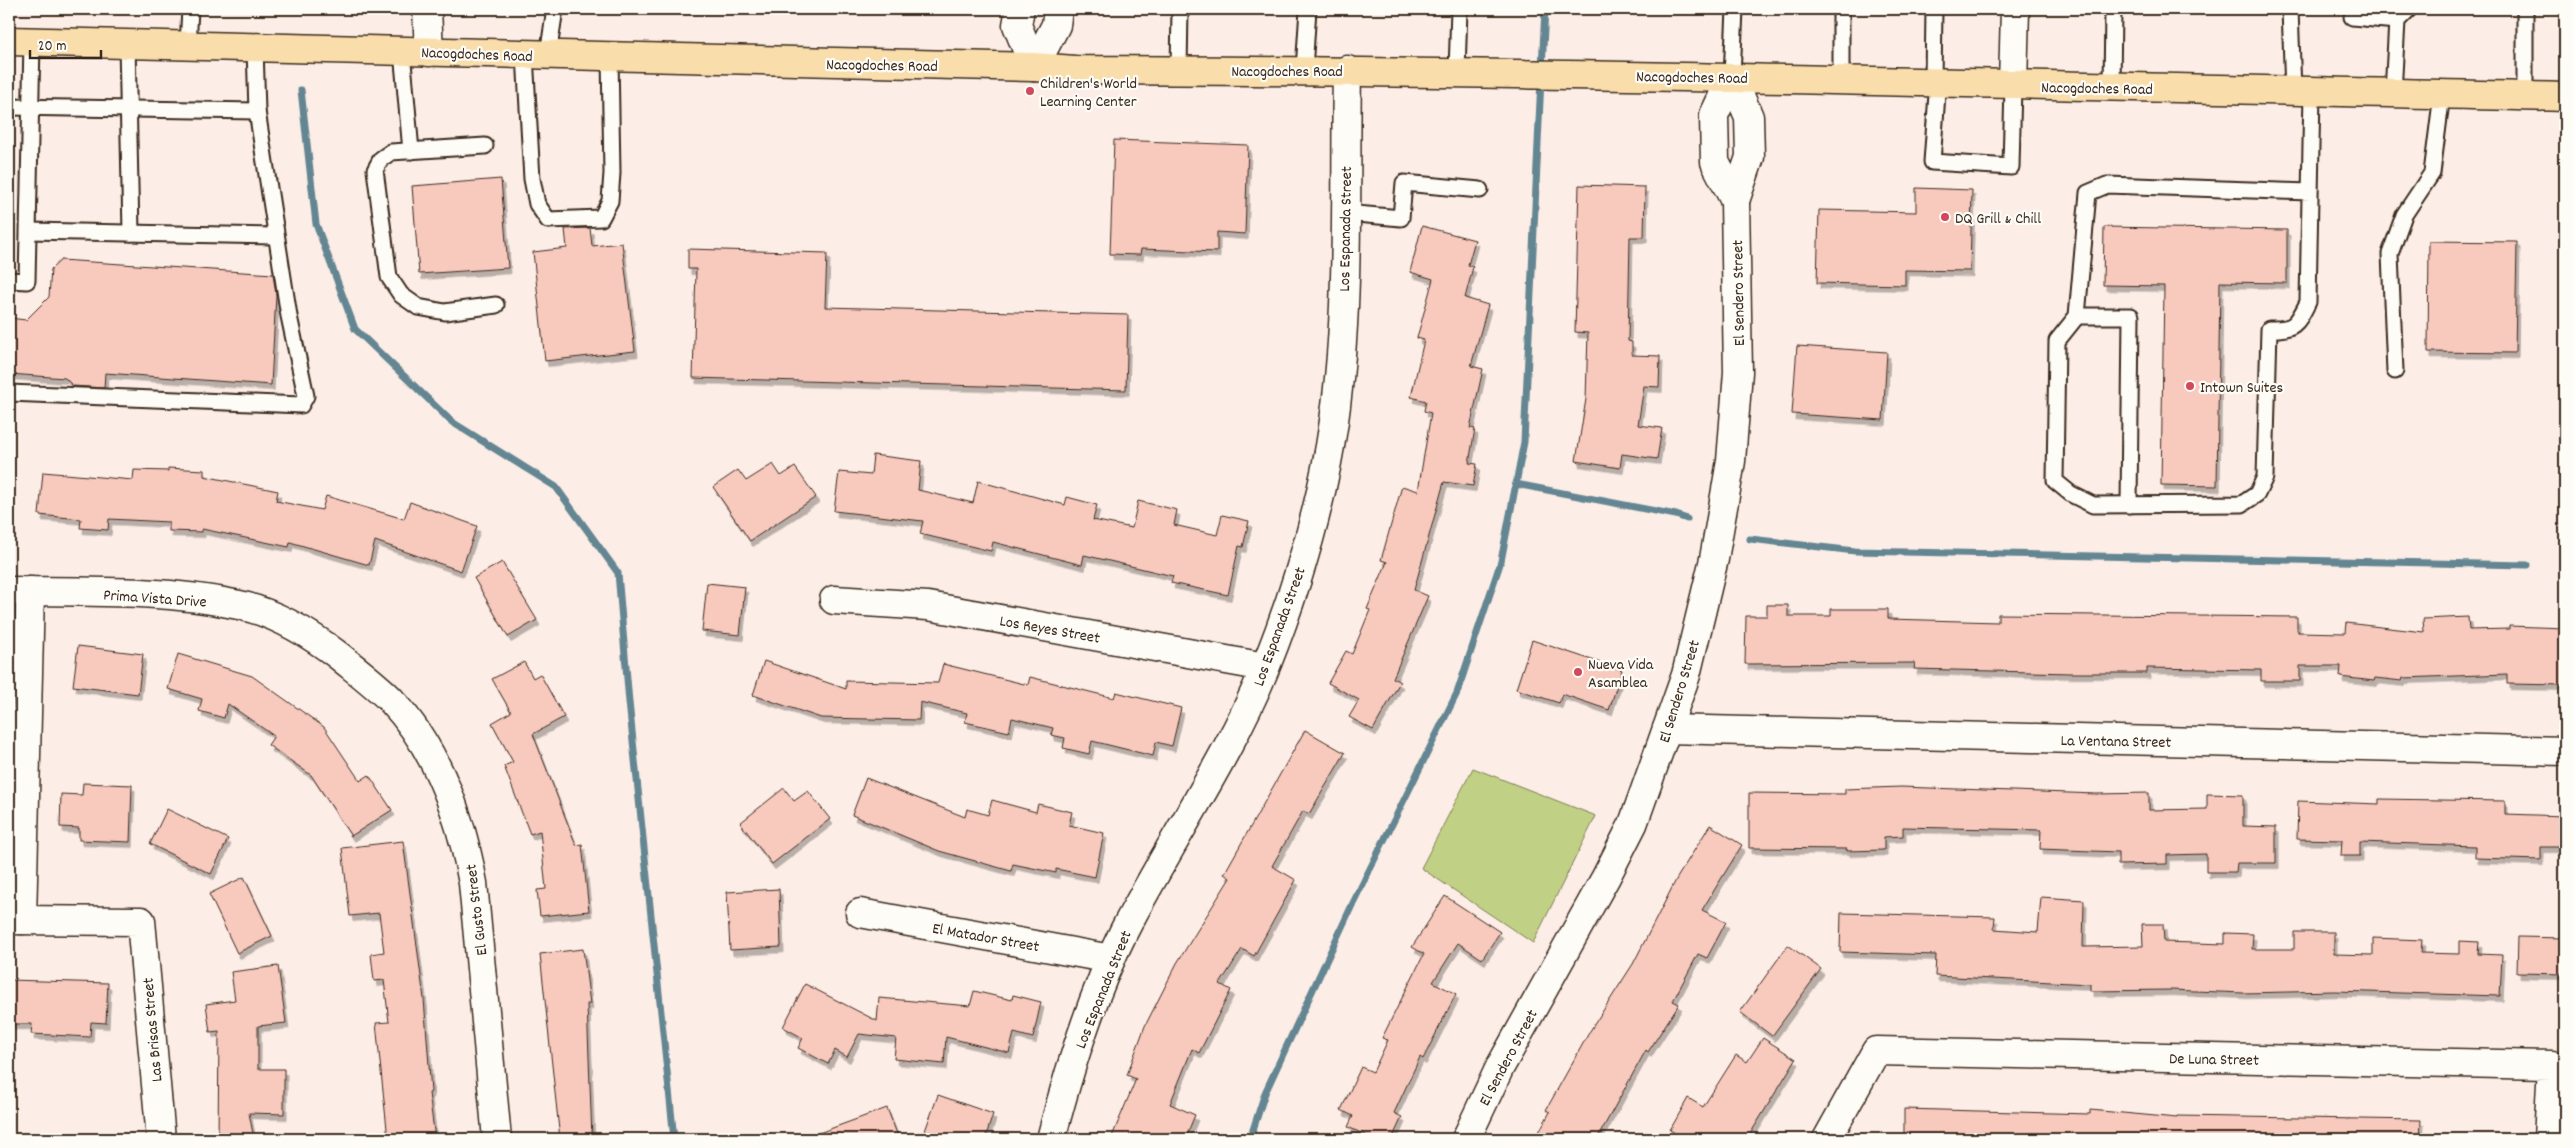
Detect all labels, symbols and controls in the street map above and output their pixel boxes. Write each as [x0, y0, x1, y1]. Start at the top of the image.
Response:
scale bar [30, 28, 101, 60]
text: 20 m [38, 36, 66, 58]
street label: Nacogdoches Road [421, 42, 533, 69]
street label: Nacogdoches Road [826, 54, 938, 79]
street label: Nacogdoches Road [1231, 61, 1343, 84]
street label: Nacogdoches Road [1636, 66, 1748, 91]
place label: Children's World Learning Center [1040, 73, 1137, 114]
street label: Nacogdoches Road [2041, 77, 2153, 102]
marker: Children's World Learning Center [1024, 85, 1036, 97]
street label: Los Espanada Street [1334, 166, 1359, 292]
place label: DQ Grill & Chill [1955, 208, 2041, 231]
marker: DQ Grill & Chill [1939, 211, 1951, 223]
street label: El Sendero Street [1727, 239, 1752, 346]
place label: Intown Suites [2200, 377, 2284, 400]
marker: Intown Suites [2184, 380, 2196, 392]
street label: Los Espanada Street [1248, 564, 1313, 690]
street label: Prima Vista Drive [102, 584, 207, 615]
street label: Los Reyes Street [997, 610, 1102, 651]
street label: El Sendero Street [1654, 637, 1707, 746]
place label: Nueva Vida Asamblea [1588, 654, 1654, 695]
marker: Nueva Vida Asamblea [1572, 666, 1584, 678]
street label: La Ventana Street [2060, 730, 2172, 755]
street label: El Gusto Street [460, 863, 495, 957]
street label: El Matador Street [930, 918, 1041, 959]
street label: Los Espanada Street [1070, 927, 1139, 1052]
street label: Las Brisas Street [137, 977, 169, 1083]
street label: El Sendero Street [1474, 1006, 1544, 1111]
street label: De Luna Street [2169, 1048, 2259, 1073]

